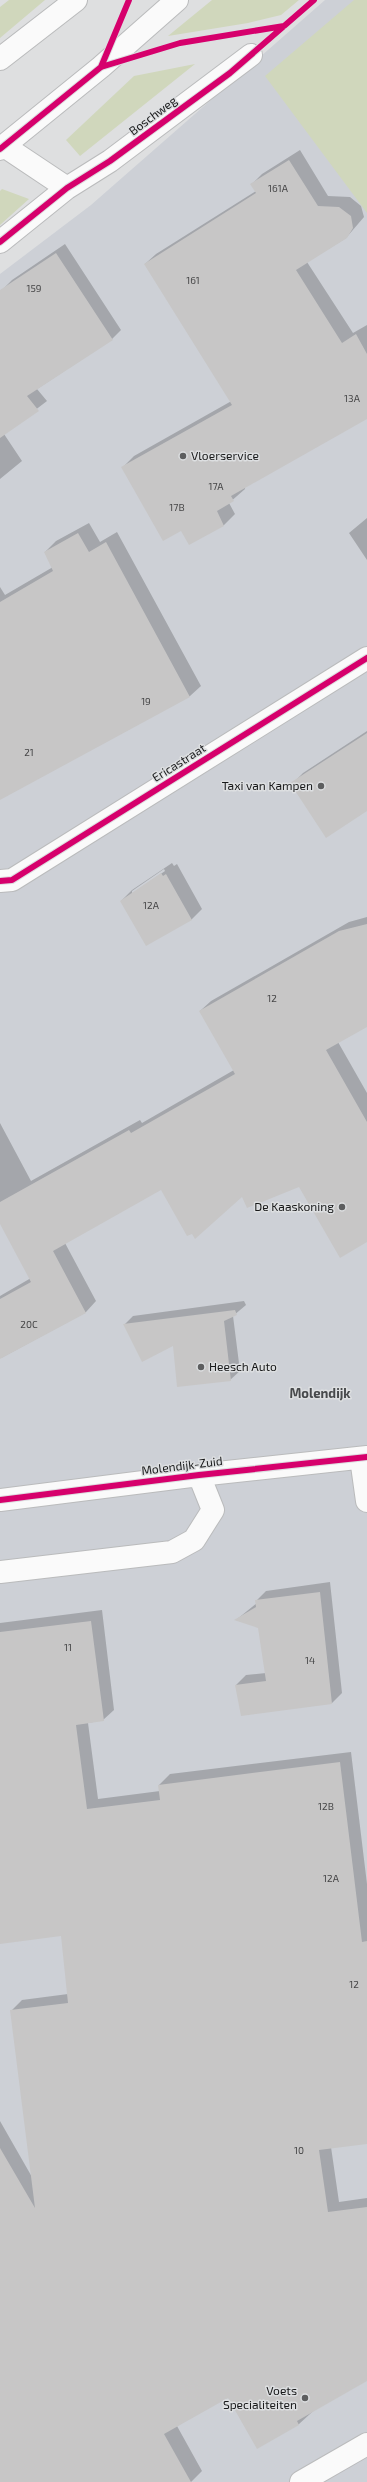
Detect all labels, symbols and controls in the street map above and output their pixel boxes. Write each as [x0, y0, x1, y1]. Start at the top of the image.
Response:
street label: Boschweg [126, 93, 179, 138]
house number: 161A [268, 182, 289, 194]
house number: 161 [186, 274, 200, 286]
house number: 159 [26, 282, 42, 294]
house number: 13A [344, 392, 361, 404]
place label: Vloerservice [191, 448, 259, 462]
marker: Vloerservice [178, 451, 188, 461]
house number: 17A [209, 480, 224, 492]
house number: 17B [169, 501, 185, 513]
house number: 19 [141, 695, 151, 707]
street label: Ericastraat [149, 740, 208, 784]
house number: 21 [24, 746, 34, 758]
place label: Taxi van Kampen [222, 778, 313, 792]
marker: Taxi van Kampen [316, 781, 326, 791]
house number: 12A [143, 899, 160, 911]
house number: 12 [267, 992, 277, 1004]
place label: De Kaaskoning [254, 1199, 334, 1213]
marker: De Kaaskoning [337, 1202, 347, 1212]
house number: 20C [20, 1318, 38, 1330]
place label: Heesch Auto [209, 1359, 277, 1373]
marker: Heesch Auto [196, 1362, 206, 1372]
district label: Molendijk [289, 1385, 351, 1401]
street label: Molendijk-Zuid [140, 1453, 223, 1478]
house number: 11 [64, 1641, 72, 1653]
house number: 14 [305, 1654, 315, 1666]
house number: 12B [318, 1800, 334, 1812]
house number: 12A [323, 1872, 340, 1884]
house number: 12 [349, 1978, 359, 1990]
house number: 10 [294, 2144, 304, 2156]
place label: Voets Specialiteiten [223, 2383, 297, 2411]
marker: Voets Specialiteiten [300, 2393, 310, 2403]

